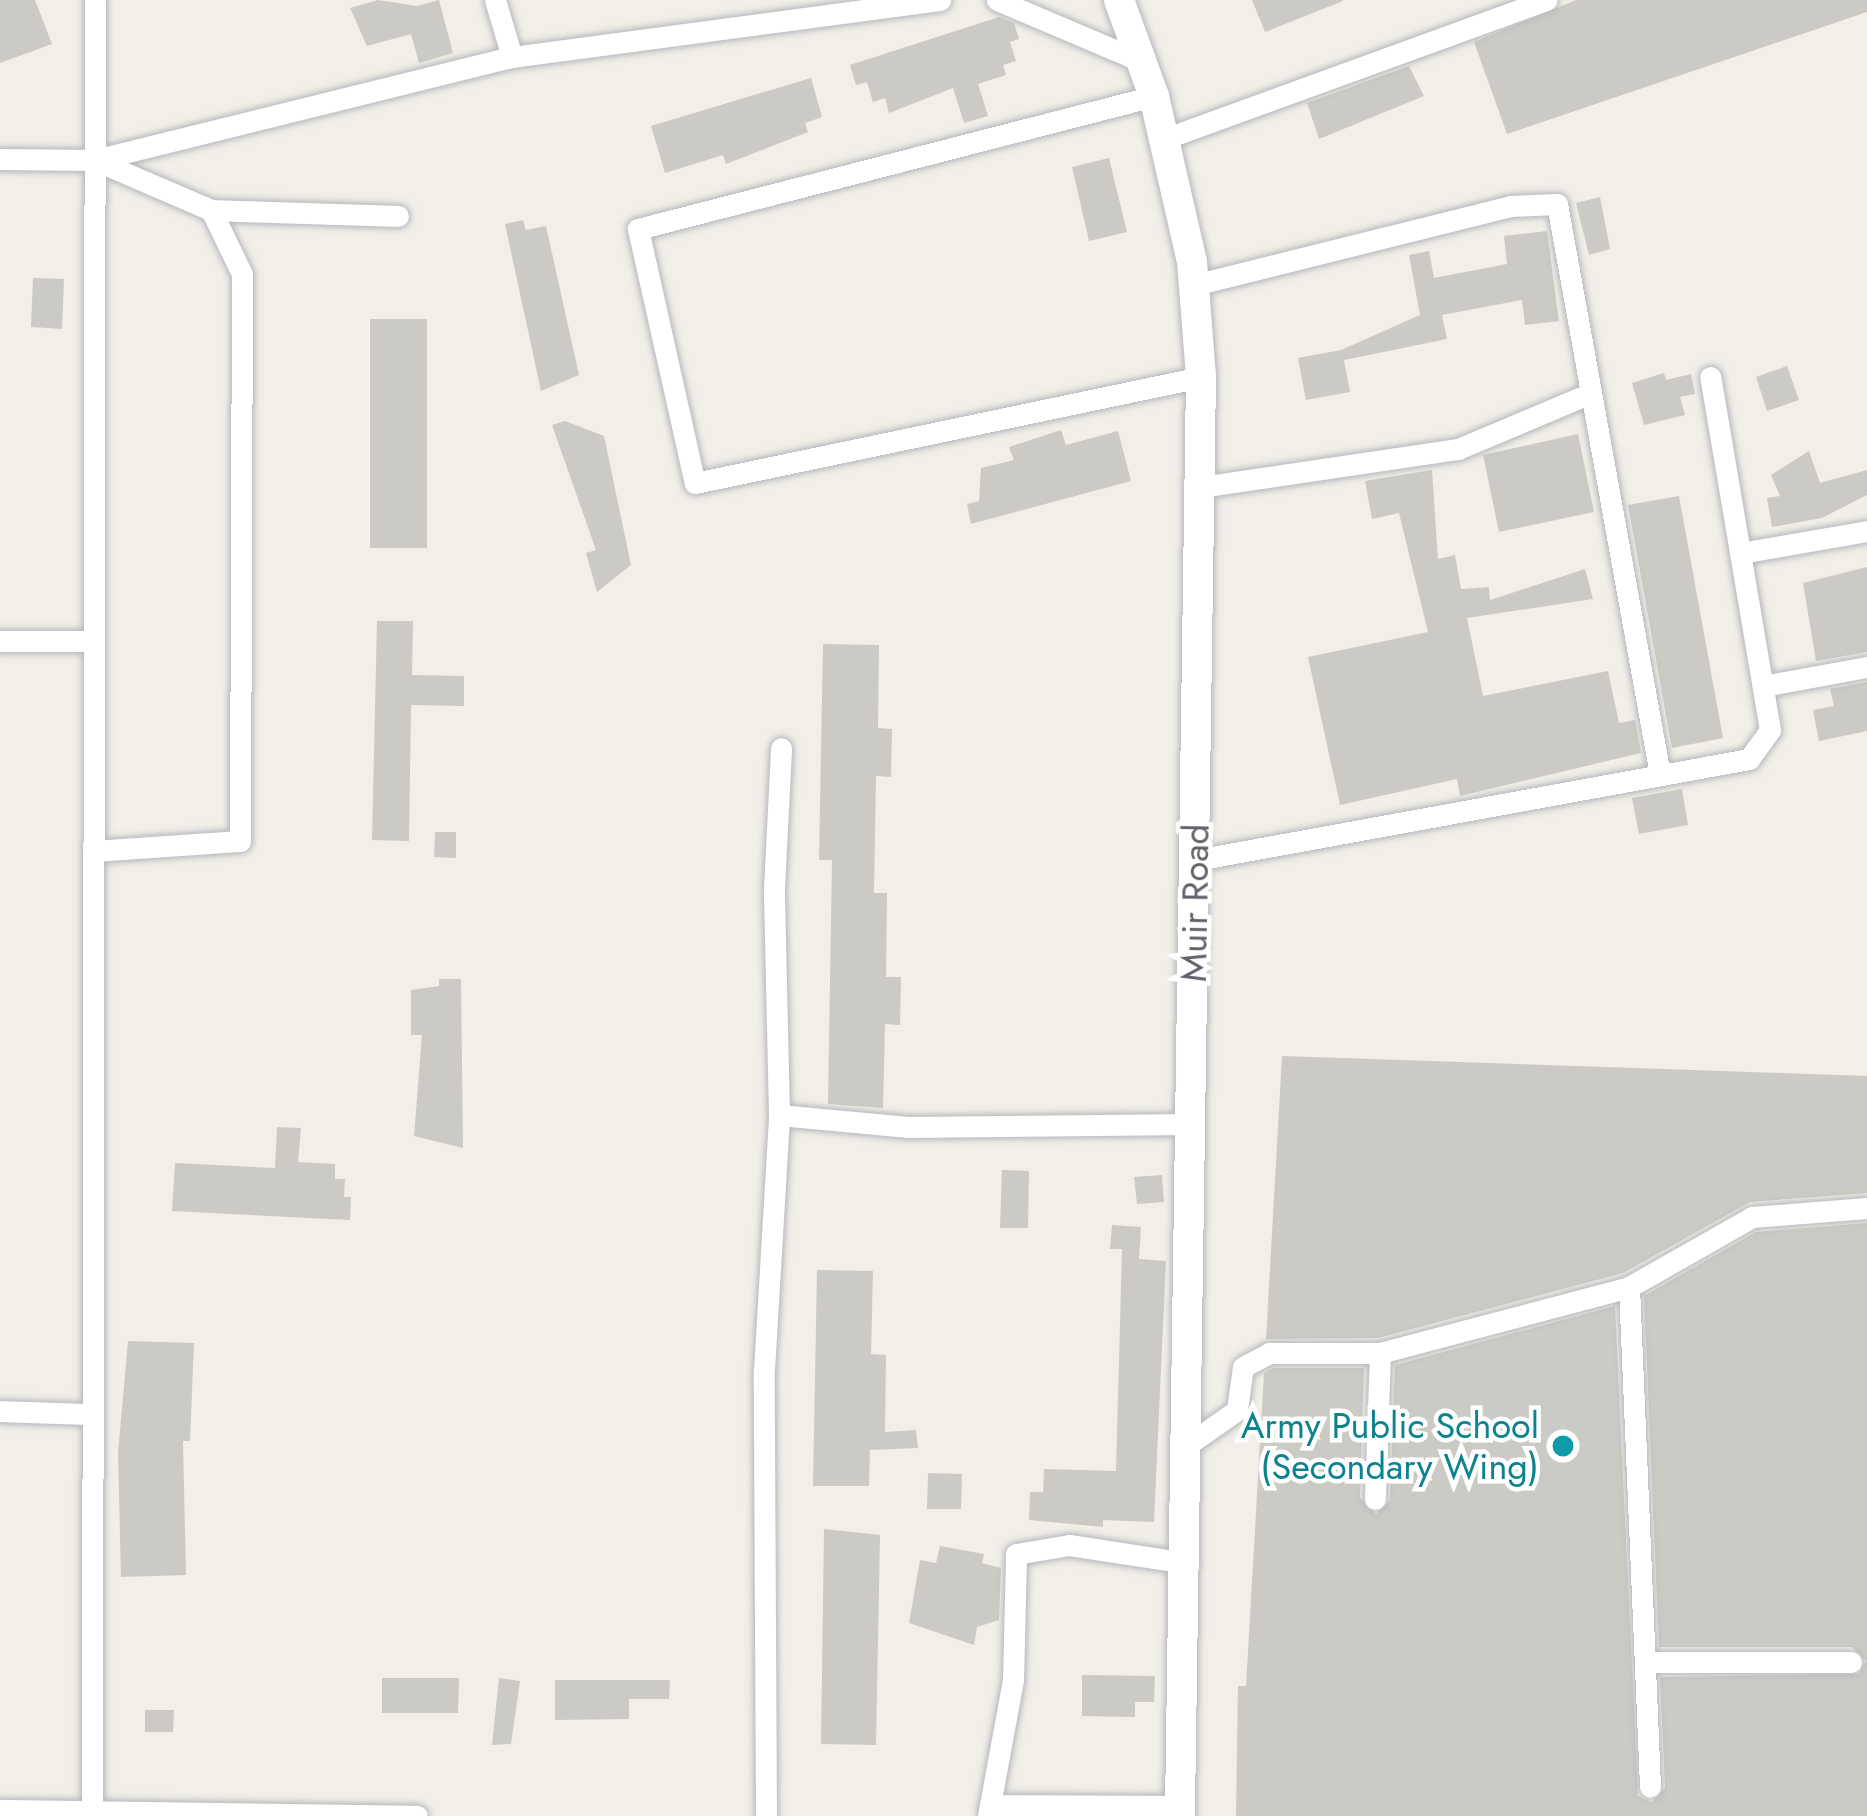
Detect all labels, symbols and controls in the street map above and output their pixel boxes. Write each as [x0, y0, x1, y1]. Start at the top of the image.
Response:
street label: Muir Road [1172, 824, 1218, 982]
place label: Army Public School (Secondary Wing) [1241, 1403, 1539, 1488]
marker: Army Public School (Secondary Wing) [1550, 1433, 1576, 1459]

